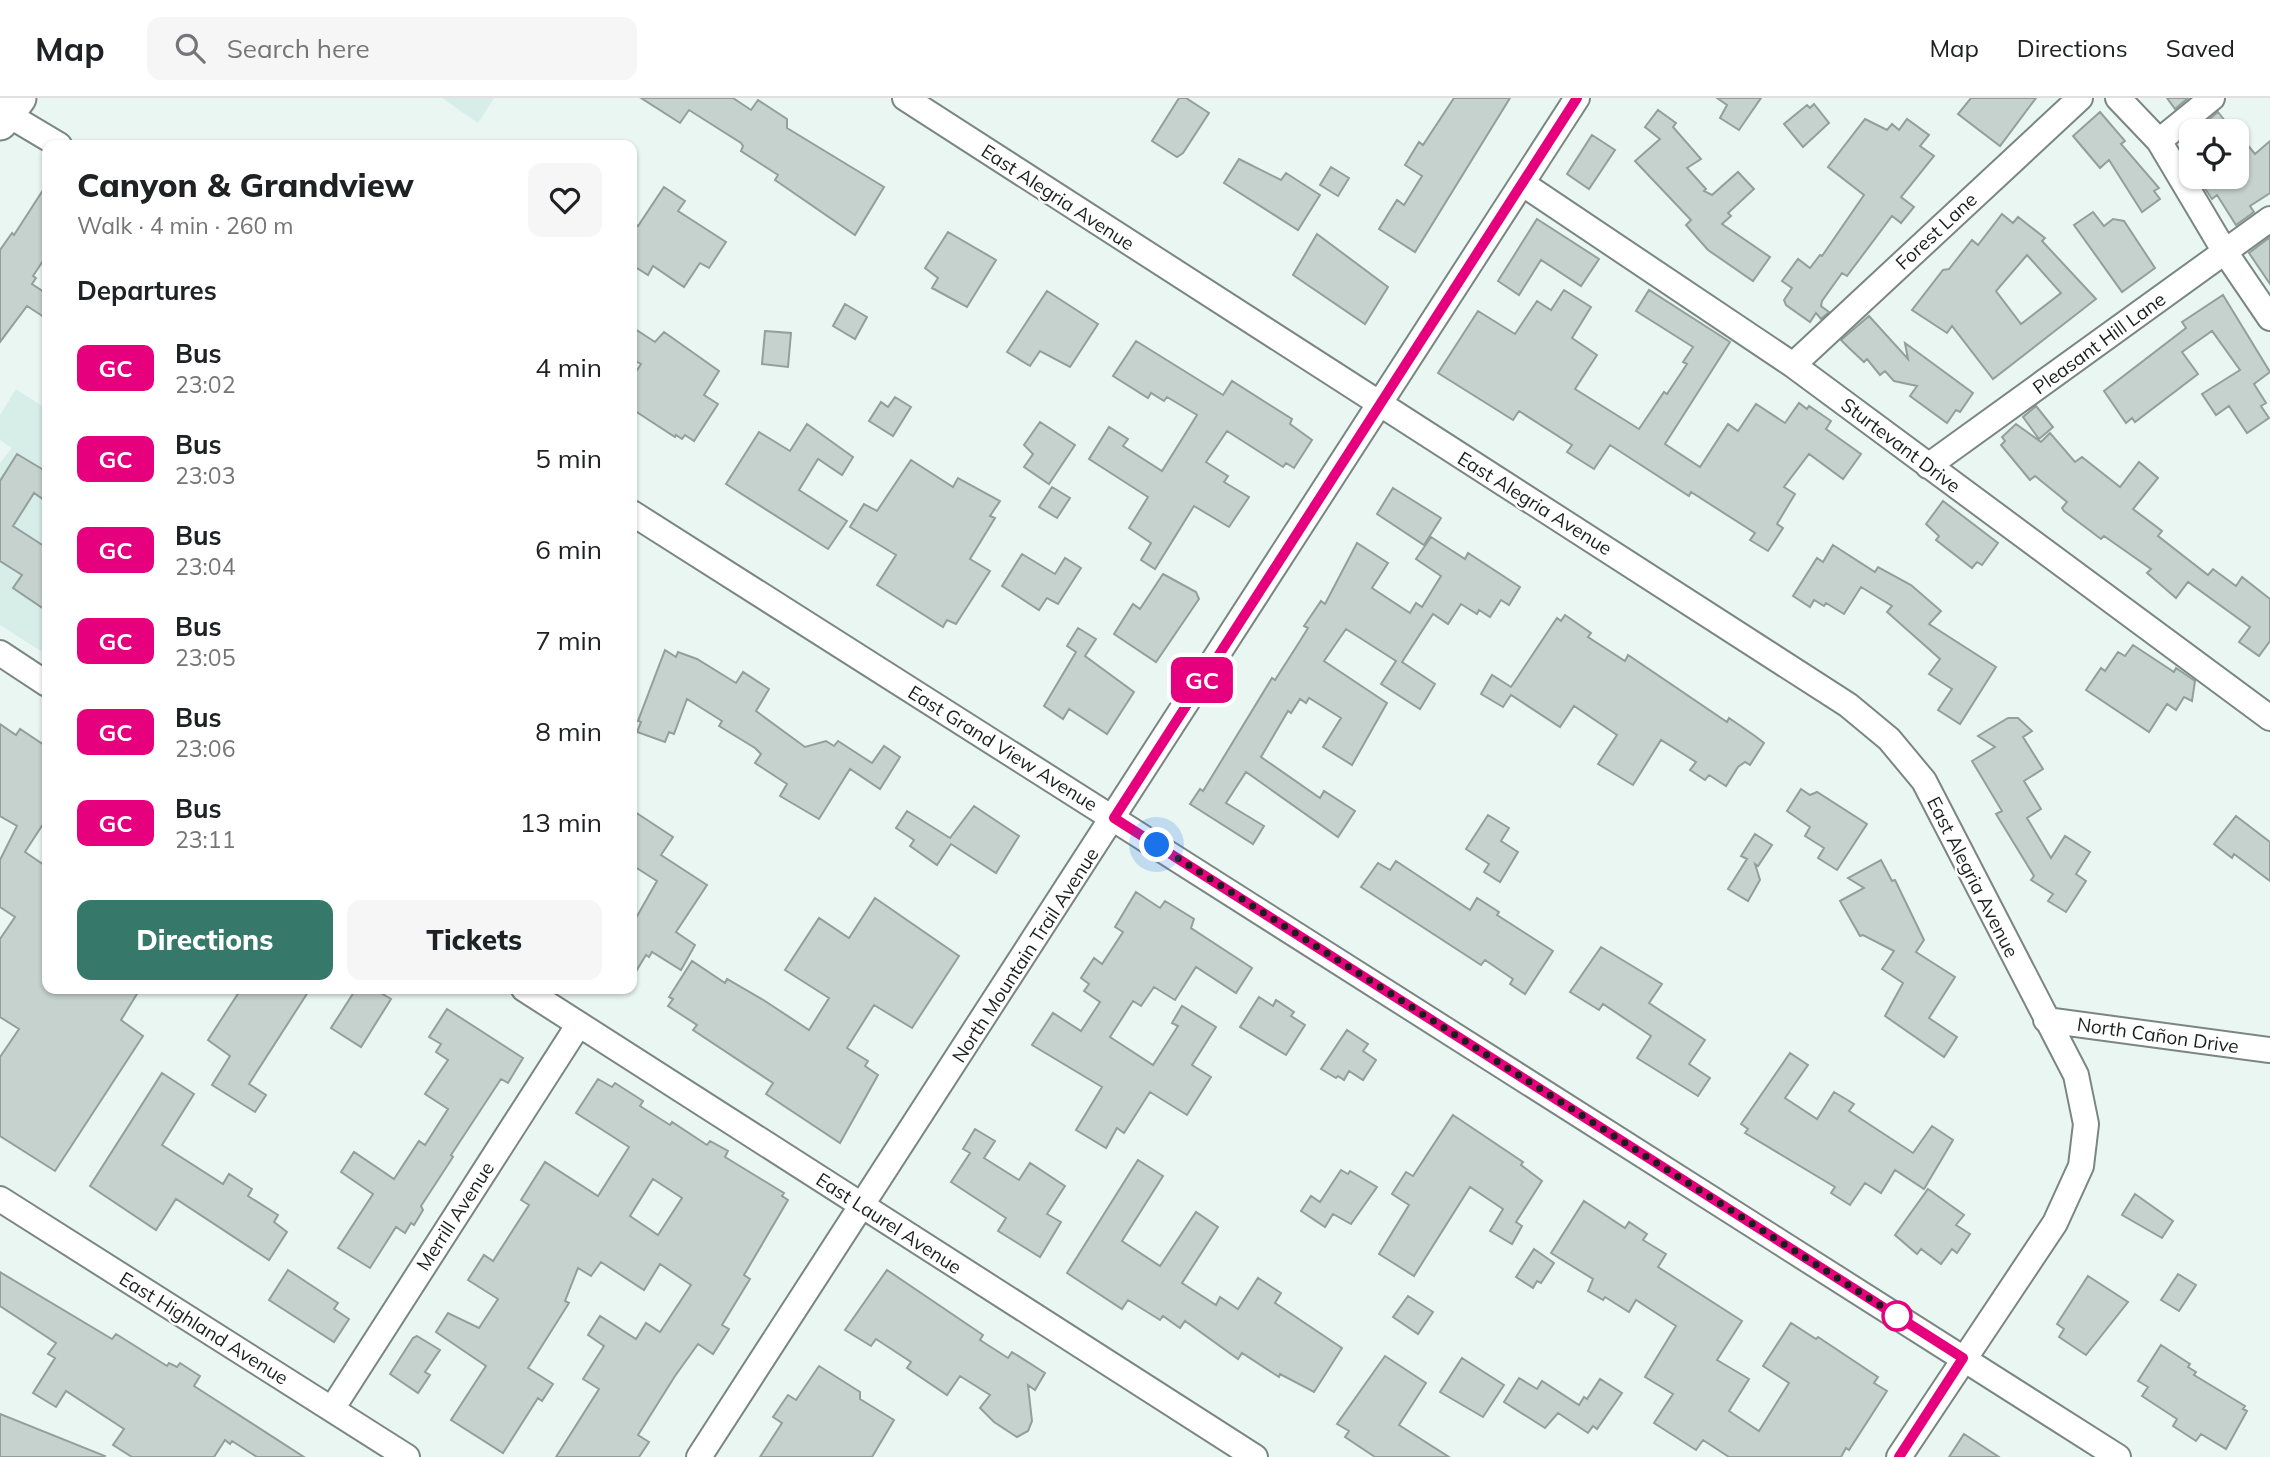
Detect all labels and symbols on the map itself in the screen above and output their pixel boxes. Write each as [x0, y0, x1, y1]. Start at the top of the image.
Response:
street label: East Alegria Avenue [977, 139, 1139, 255]
street label: Forest Lane [1890, 187, 1982, 275]
street label: Pleasant Hill Lane [2028, 287, 2170, 399]
street label: Sturtevant Drive [1836, 392, 1966, 498]
street label: East Alegria Avenue [1453, 446, 1617, 560]
line badge: GC [1170, 657, 1234, 703]
street label: East Grand View Avenue [904, 680, 1102, 816]
street label: East Alegria Avenue [1922, 792, 2024, 962]
your location [1139, 827, 1174, 862]
street label: North Mountain Trail Avenue [946, 843, 1104, 1067]
street label: North Cañon Drive [2075, 1012, 2241, 1058]
street label: Merrill Avenue [411, 1157, 499, 1275]
street label: East Laurel Avenue [812, 1167, 966, 1279]
street label: East Highland Avenue [115, 1266, 293, 1390]
unlabelled marker [1882, 1301, 1912, 1331]

